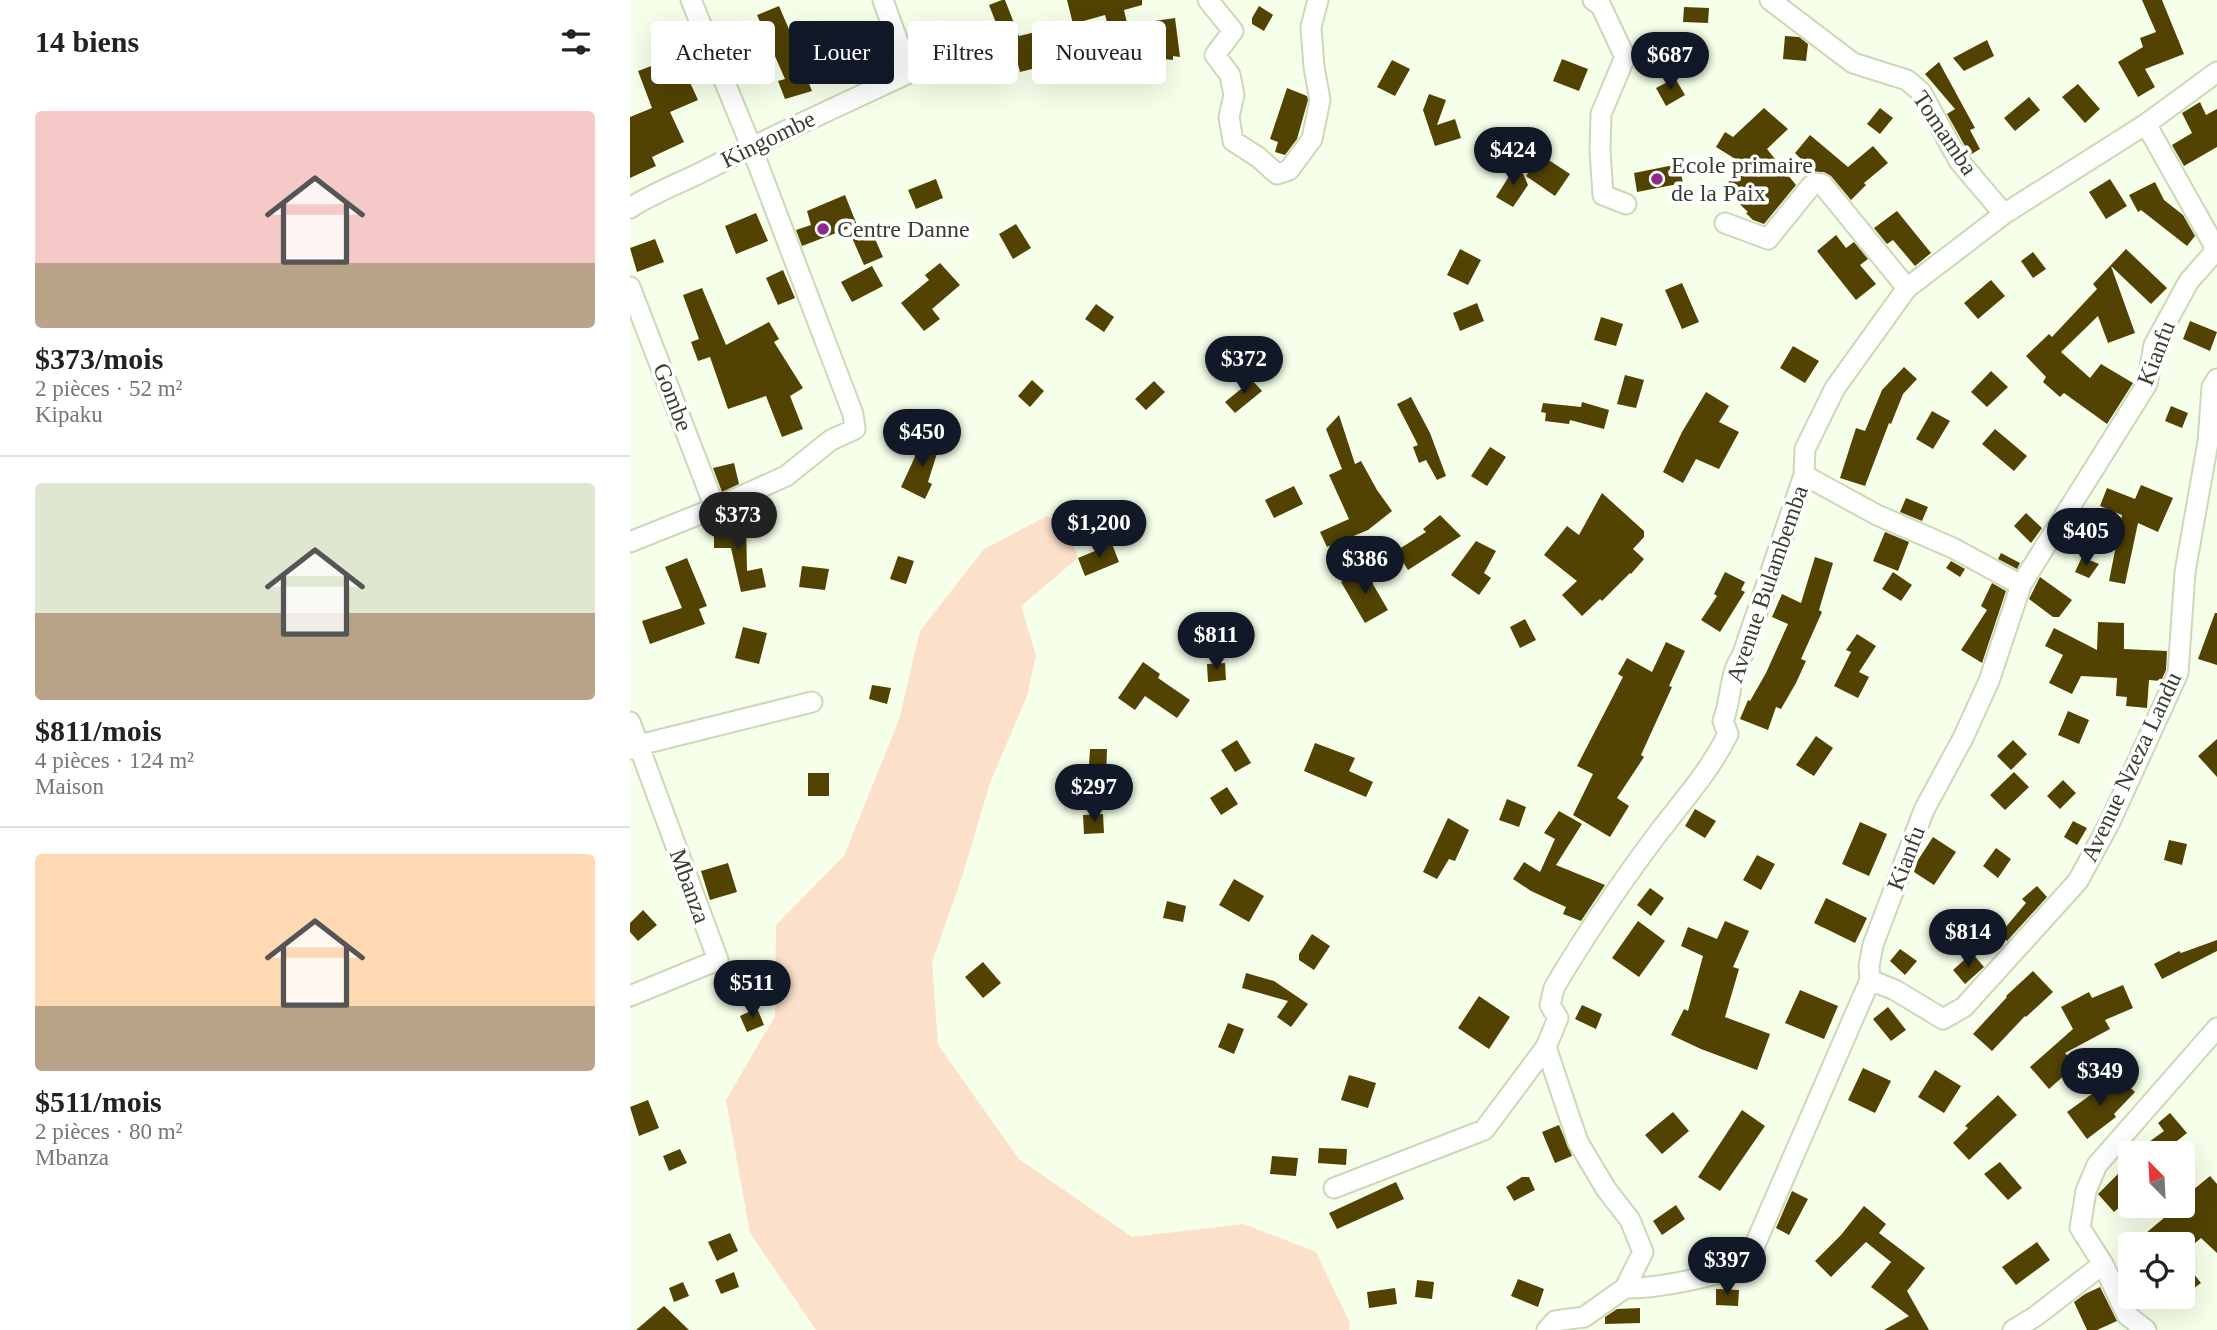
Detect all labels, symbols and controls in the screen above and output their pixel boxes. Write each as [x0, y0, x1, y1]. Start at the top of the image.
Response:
chip: Acheter [651, 21, 775, 84]
chip: Louer [789, 21, 894, 84]
chip: Filtres [908, 21, 1018, 84]
chip: Nouveau [1032, 21, 1166, 84]
icon: filters [557, 23, 595, 61]
text: 14 biens [35, 25, 139, 58]
pin: $687 [1629, 32, 1711, 92]
text: $687 [1647, 42, 1693, 67]
street label: Tomamba [1907, 86, 1983, 180]
street label: Kingombe [717, 105, 819, 173]
pin: $424 [1472, 128, 1554, 187]
text: $424 [1490, 137, 1536, 162]
place label: Ecole primaire de la Paix [1671, 152, 1813, 206]
icon: home [252, 157, 378, 283]
marker: Ecole primaire de la Paix [1649, 171, 1665, 187]
place label: Centre Danne [837, 216, 970, 242]
marker: Centre Danne [815, 221, 831, 237]
street label: Kianfu [2132, 317, 2180, 389]
pin: $372 [1203, 336, 1285, 396]
text: $373/mois [35, 342, 163, 375]
text: $372 [1221, 346, 1267, 371]
street label: Gombe [648, 359, 698, 435]
text: 2 pièces · 52 m² [35, 376, 182, 401]
text: Kipaku [35, 402, 103, 427]
pin: $450 [881, 410, 963, 469]
text: $450 [899, 419, 945, 444]
street label: Avenue Bulambemba [1721, 482, 1813, 686]
pin: $373 [697, 492, 779, 552]
pin: $1,200 [1042, 500, 1156, 560]
text: $373 [715, 502, 761, 527]
pin: $405 [2045, 508, 2127, 568]
text: $1,200 [1067, 510, 1131, 535]
text: $405 [2063, 518, 2109, 543]
icon: home [252, 529, 378, 655]
pin: $386 [1324, 536, 1406, 596]
text: $386 [1342, 546, 1388, 571]
pin: $811 [1175, 612, 1257, 672]
text: $811 [1194, 622, 1238, 647]
street label: Avenue Nzeza Landu [2076, 668, 2186, 866]
text: $811/mois [35, 714, 162, 747]
text: 4 pièces · 124 m² [35, 748, 194, 773]
pin: $297 [1053, 764, 1135, 824]
text: Maison [35, 774, 104, 799]
text: $297 [1071, 774, 1117, 799]
street label: Kianfu [1882, 822, 1930, 894]
street label: Mbanza [665, 845, 716, 927]
icon: home [252, 900, 378, 1026]
pin: $814 [1927, 909, 2009, 969]
text: $814 [1945, 919, 1991, 944]
pin: $511 [711, 960, 793, 1020]
text: $511 [730, 970, 774, 995]
pin: $349 [2059, 1048, 2141, 1108]
text: $349 [2077, 1058, 2123, 1083]
text: $511/mois [35, 1085, 162, 1118]
text: 2 pièces · 80 m² [35, 1119, 182, 1144]
north arrow [2118, 1141, 2194, 1218]
map controls [2118, 1141, 2195, 1309]
text: Mbanza [35, 1145, 109, 1170]
button: locate [2118, 1232, 2195, 1309]
pin: $397 [1686, 1238, 1768, 1297]
text: $397 [1704, 1247, 1750, 1272]

